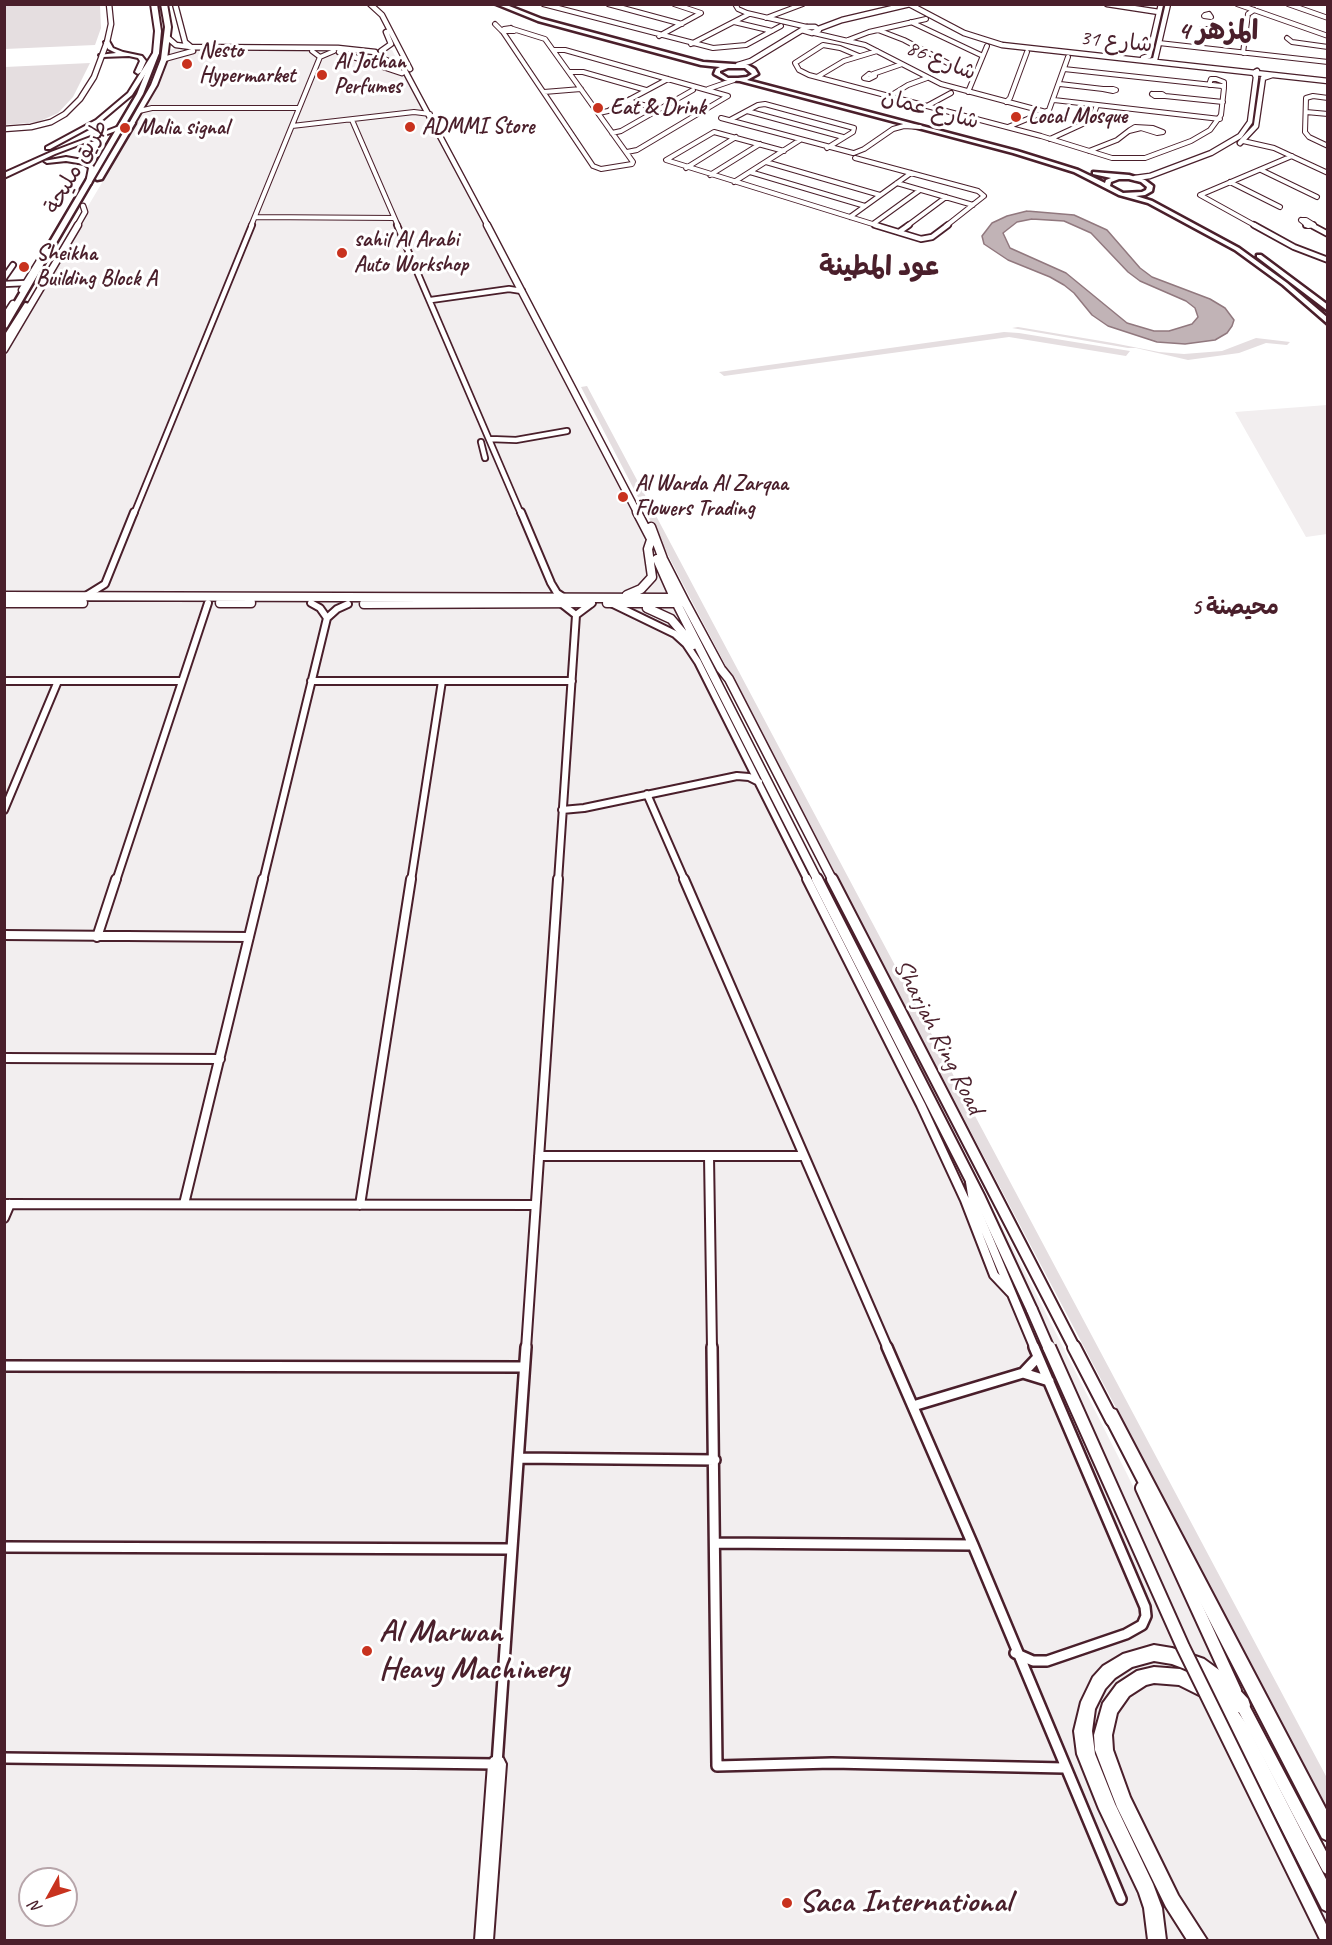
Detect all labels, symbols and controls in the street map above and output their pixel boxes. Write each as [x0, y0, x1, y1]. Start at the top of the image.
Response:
district label: المزهر 4 [1177, 16, 1259, 48]
street label: شارع 31 [1078, 25, 1154, 59]
street label: شارع 86 [902, 35, 980, 87]
place label: Nesto Hypermarket [199, 38, 295, 90]
place label: Al Jothan Perfumes [334, 49, 406, 100]
marker: Nesto Hypermarket [180, 57, 194, 71]
marker: Al Jothan Perfumes [315, 68, 329, 82]
street label: شارع عمان [878, 84, 982, 136]
place label: Eat & Drink [610, 95, 706, 121]
marker: Eat & Drink [591, 101, 605, 115]
place label: Local Mosque [1028, 104, 1127, 130]
marker: Local Mosque [1009, 110, 1023, 124]
place label: ADMMI Store [422, 114, 534, 140]
street label: طريق مليحة [40, 115, 114, 219]
place label: Malia signal [137, 115, 229, 141]
marker: ADMMI Store [403, 120, 417, 134]
marker: Malia signal [118, 121, 132, 135]
place label: sahil Al Arabi Auto Workshop [354, 227, 468, 278]
place label: Sheikha Building Block A [36, 241, 157, 292]
marker: sahil Al Arabi Auto Workshop [335, 246, 349, 260]
district label: عود المطينة [819, 252, 939, 284]
marker: Sheikha Building Block A [17, 260, 31, 274]
place label: Al Warda Al Zarqaa Flowers Trading [635, 471, 788, 522]
marker: Al Warda Al Zarqaa Flowers Trading [616, 490, 630, 504]
district label: محيصنة 5 [1191, 595, 1279, 621]
street label: Sharjah Ring Road [886, 954, 990, 1120]
place label: Al Marwan Heavy Machinery [379, 1614, 569, 1689]
marker: Al Marwan Heavy Machinery [360, 1644, 374, 1658]
north arrow [18, 1867, 78, 1927]
place label: Saca International [799, 1884, 1011, 1922]
marker: Saca International [780, 1896, 794, 1910]
text: N [25, 1897, 47, 1918]

